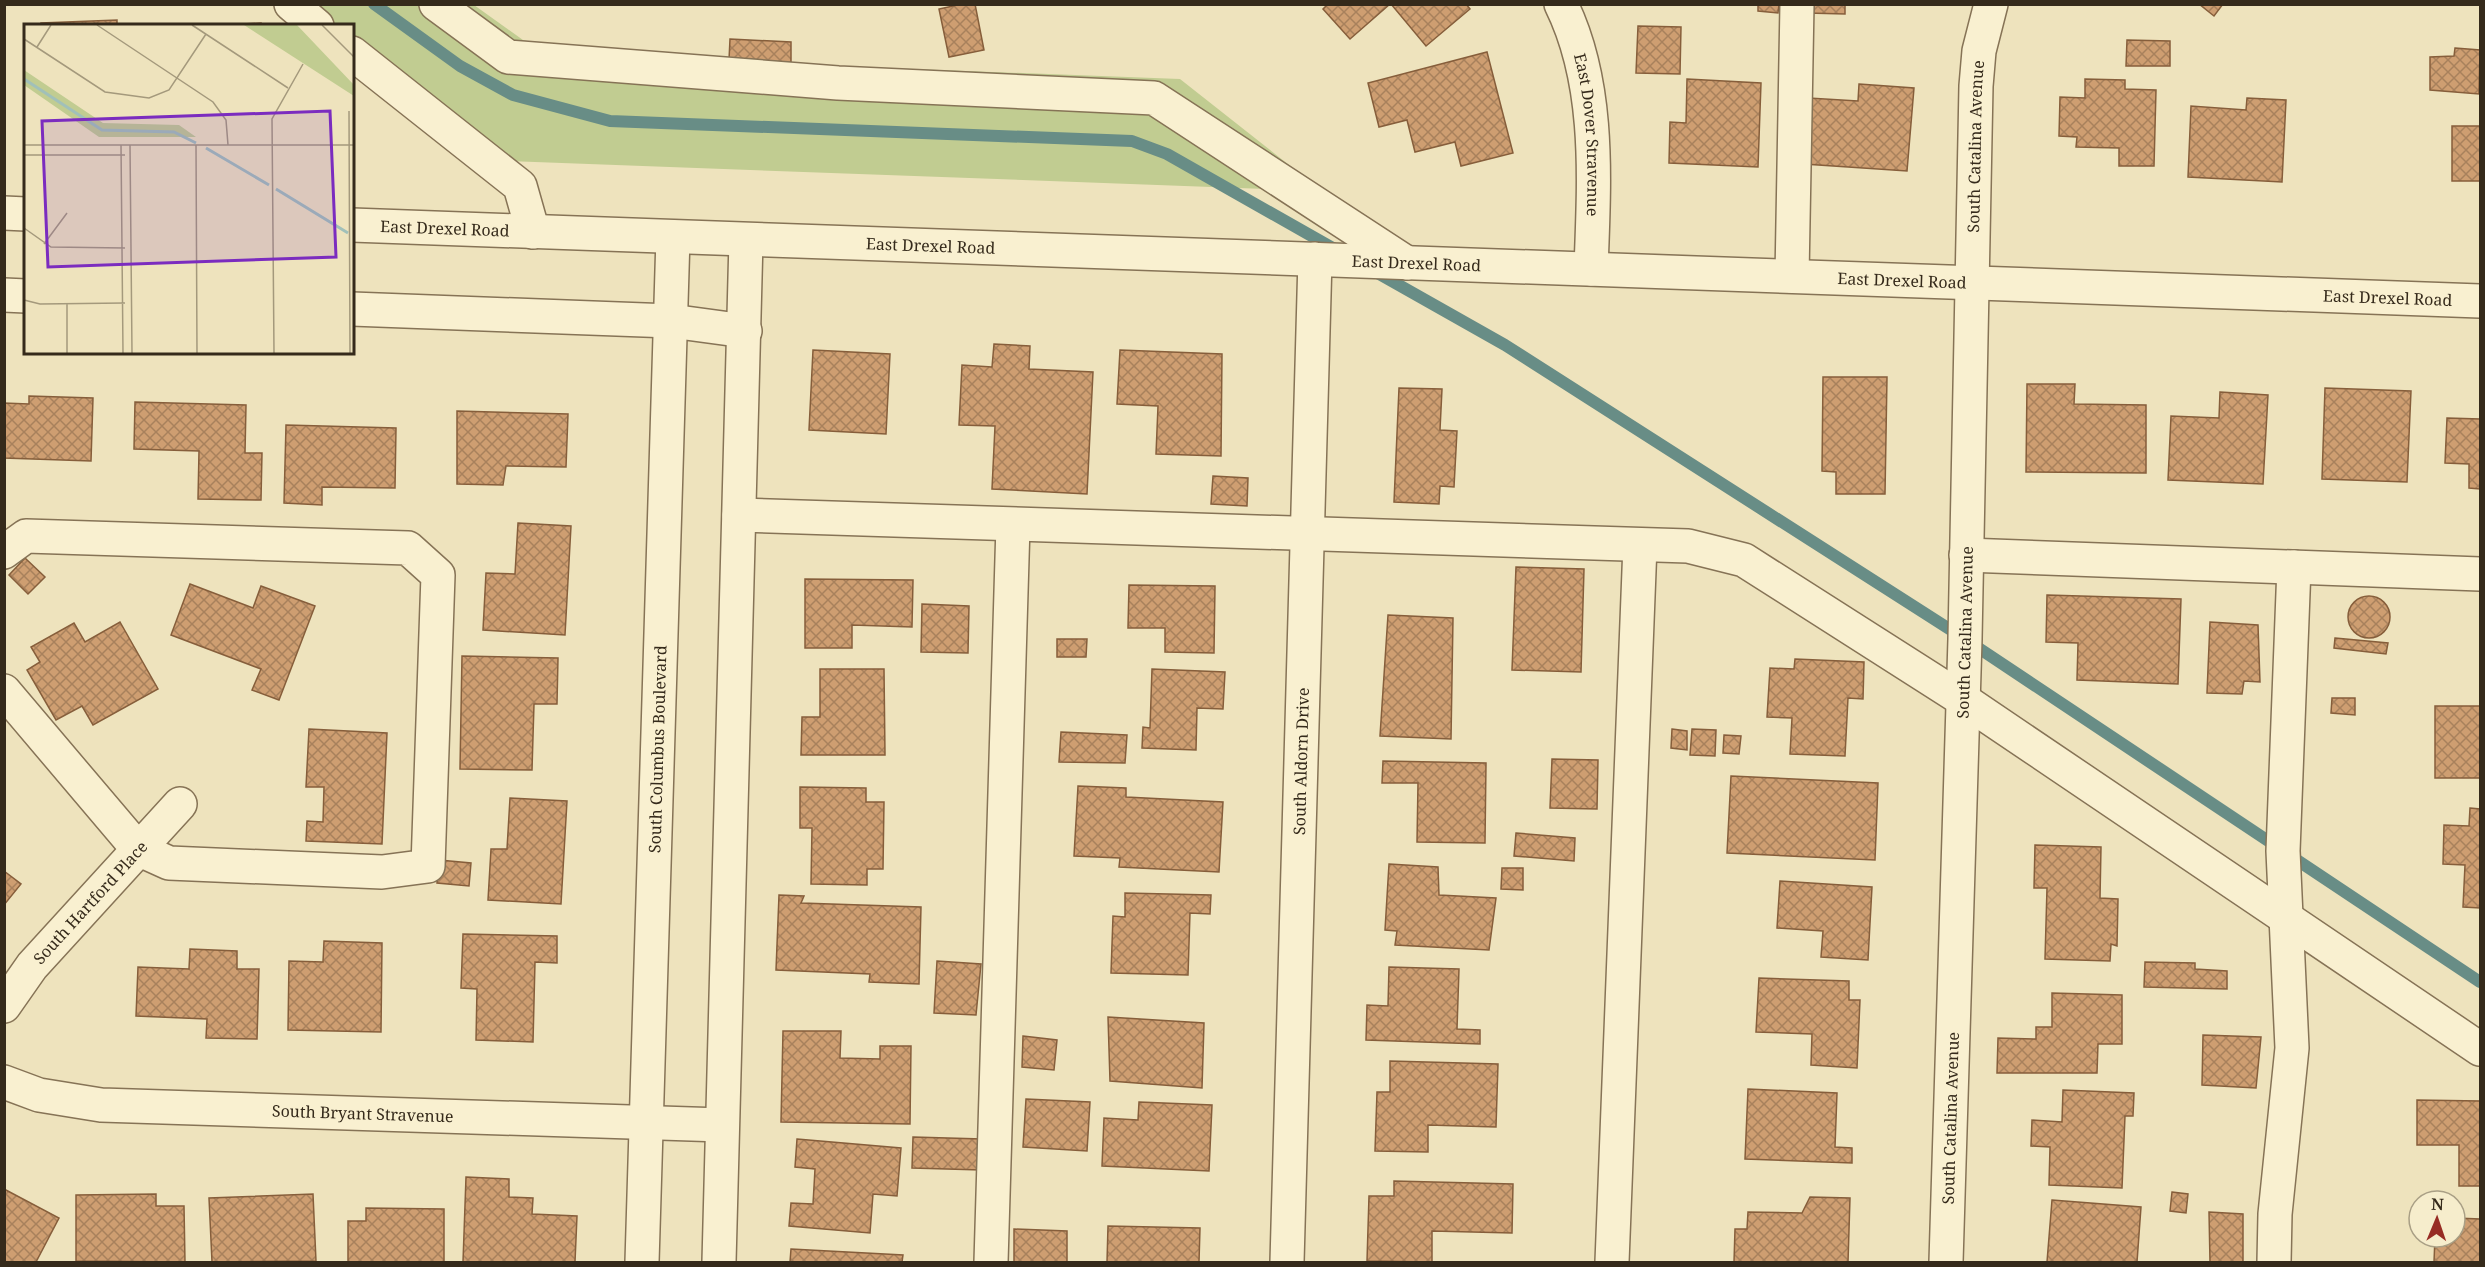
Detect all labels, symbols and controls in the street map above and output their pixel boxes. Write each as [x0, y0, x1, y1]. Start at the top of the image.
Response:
inset map [24, 24, 354, 354]
street label: East Dover Stravenue [1569, 51, 1604, 217]
street label: South Catalina Avenue [1962, 59, 1989, 233]
street label: East Drexel Road [380, 215, 510, 242]
street label: East Drexel Road [866, 232, 996, 259]
street label: East Drexel Road [1351, 250, 1481, 276]
street label: East Drexel Road [1837, 267, 1967, 294]
street label: East Drexel Road [2323, 284, 2453, 311]
street label: South Catalina Avenue [1952, 546, 1978, 719]
street label: South Columbus Boulevard [643, 645, 672, 853]
street label: South Aldorn Drive [1288, 687, 1314, 835]
street label: South Hartford Place [28, 836, 152, 969]
street label: South Catalina Avenue [1937, 1032, 1964, 1205]
street label: South Bryant Stravenue [272, 1100, 454, 1127]
north arrow [2407, 1189, 2467, 1249]
text: N [2431, 1193, 2445, 1215]

